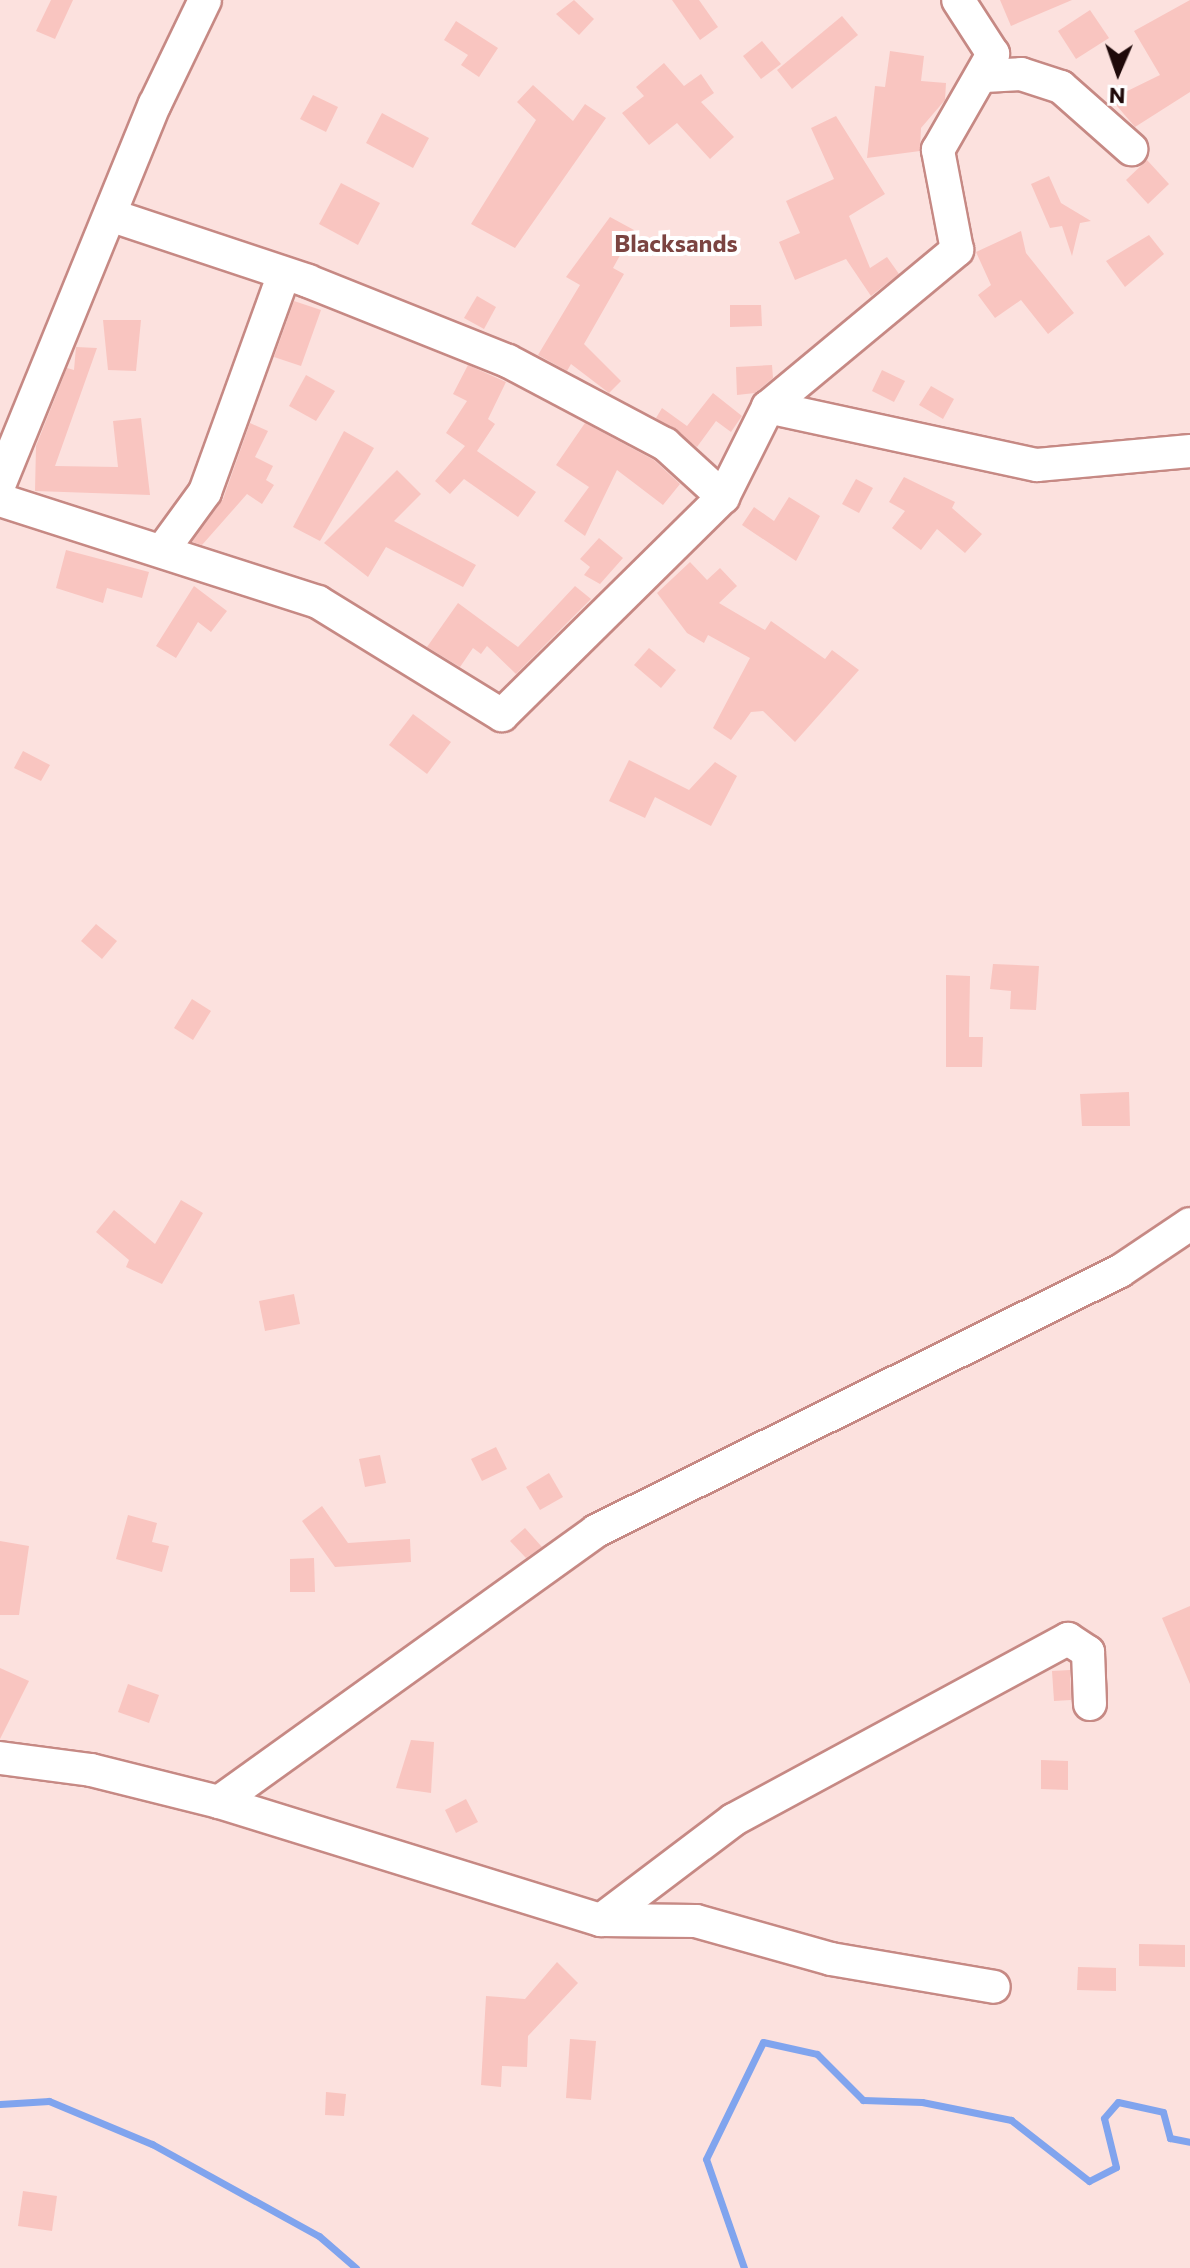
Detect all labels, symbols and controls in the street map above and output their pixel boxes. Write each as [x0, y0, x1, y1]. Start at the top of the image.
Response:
north arrow [1078, 32, 1158, 112]
text: N [1108, 83, 1126, 110]
district label: Blacksands [614, 229, 738, 257]

